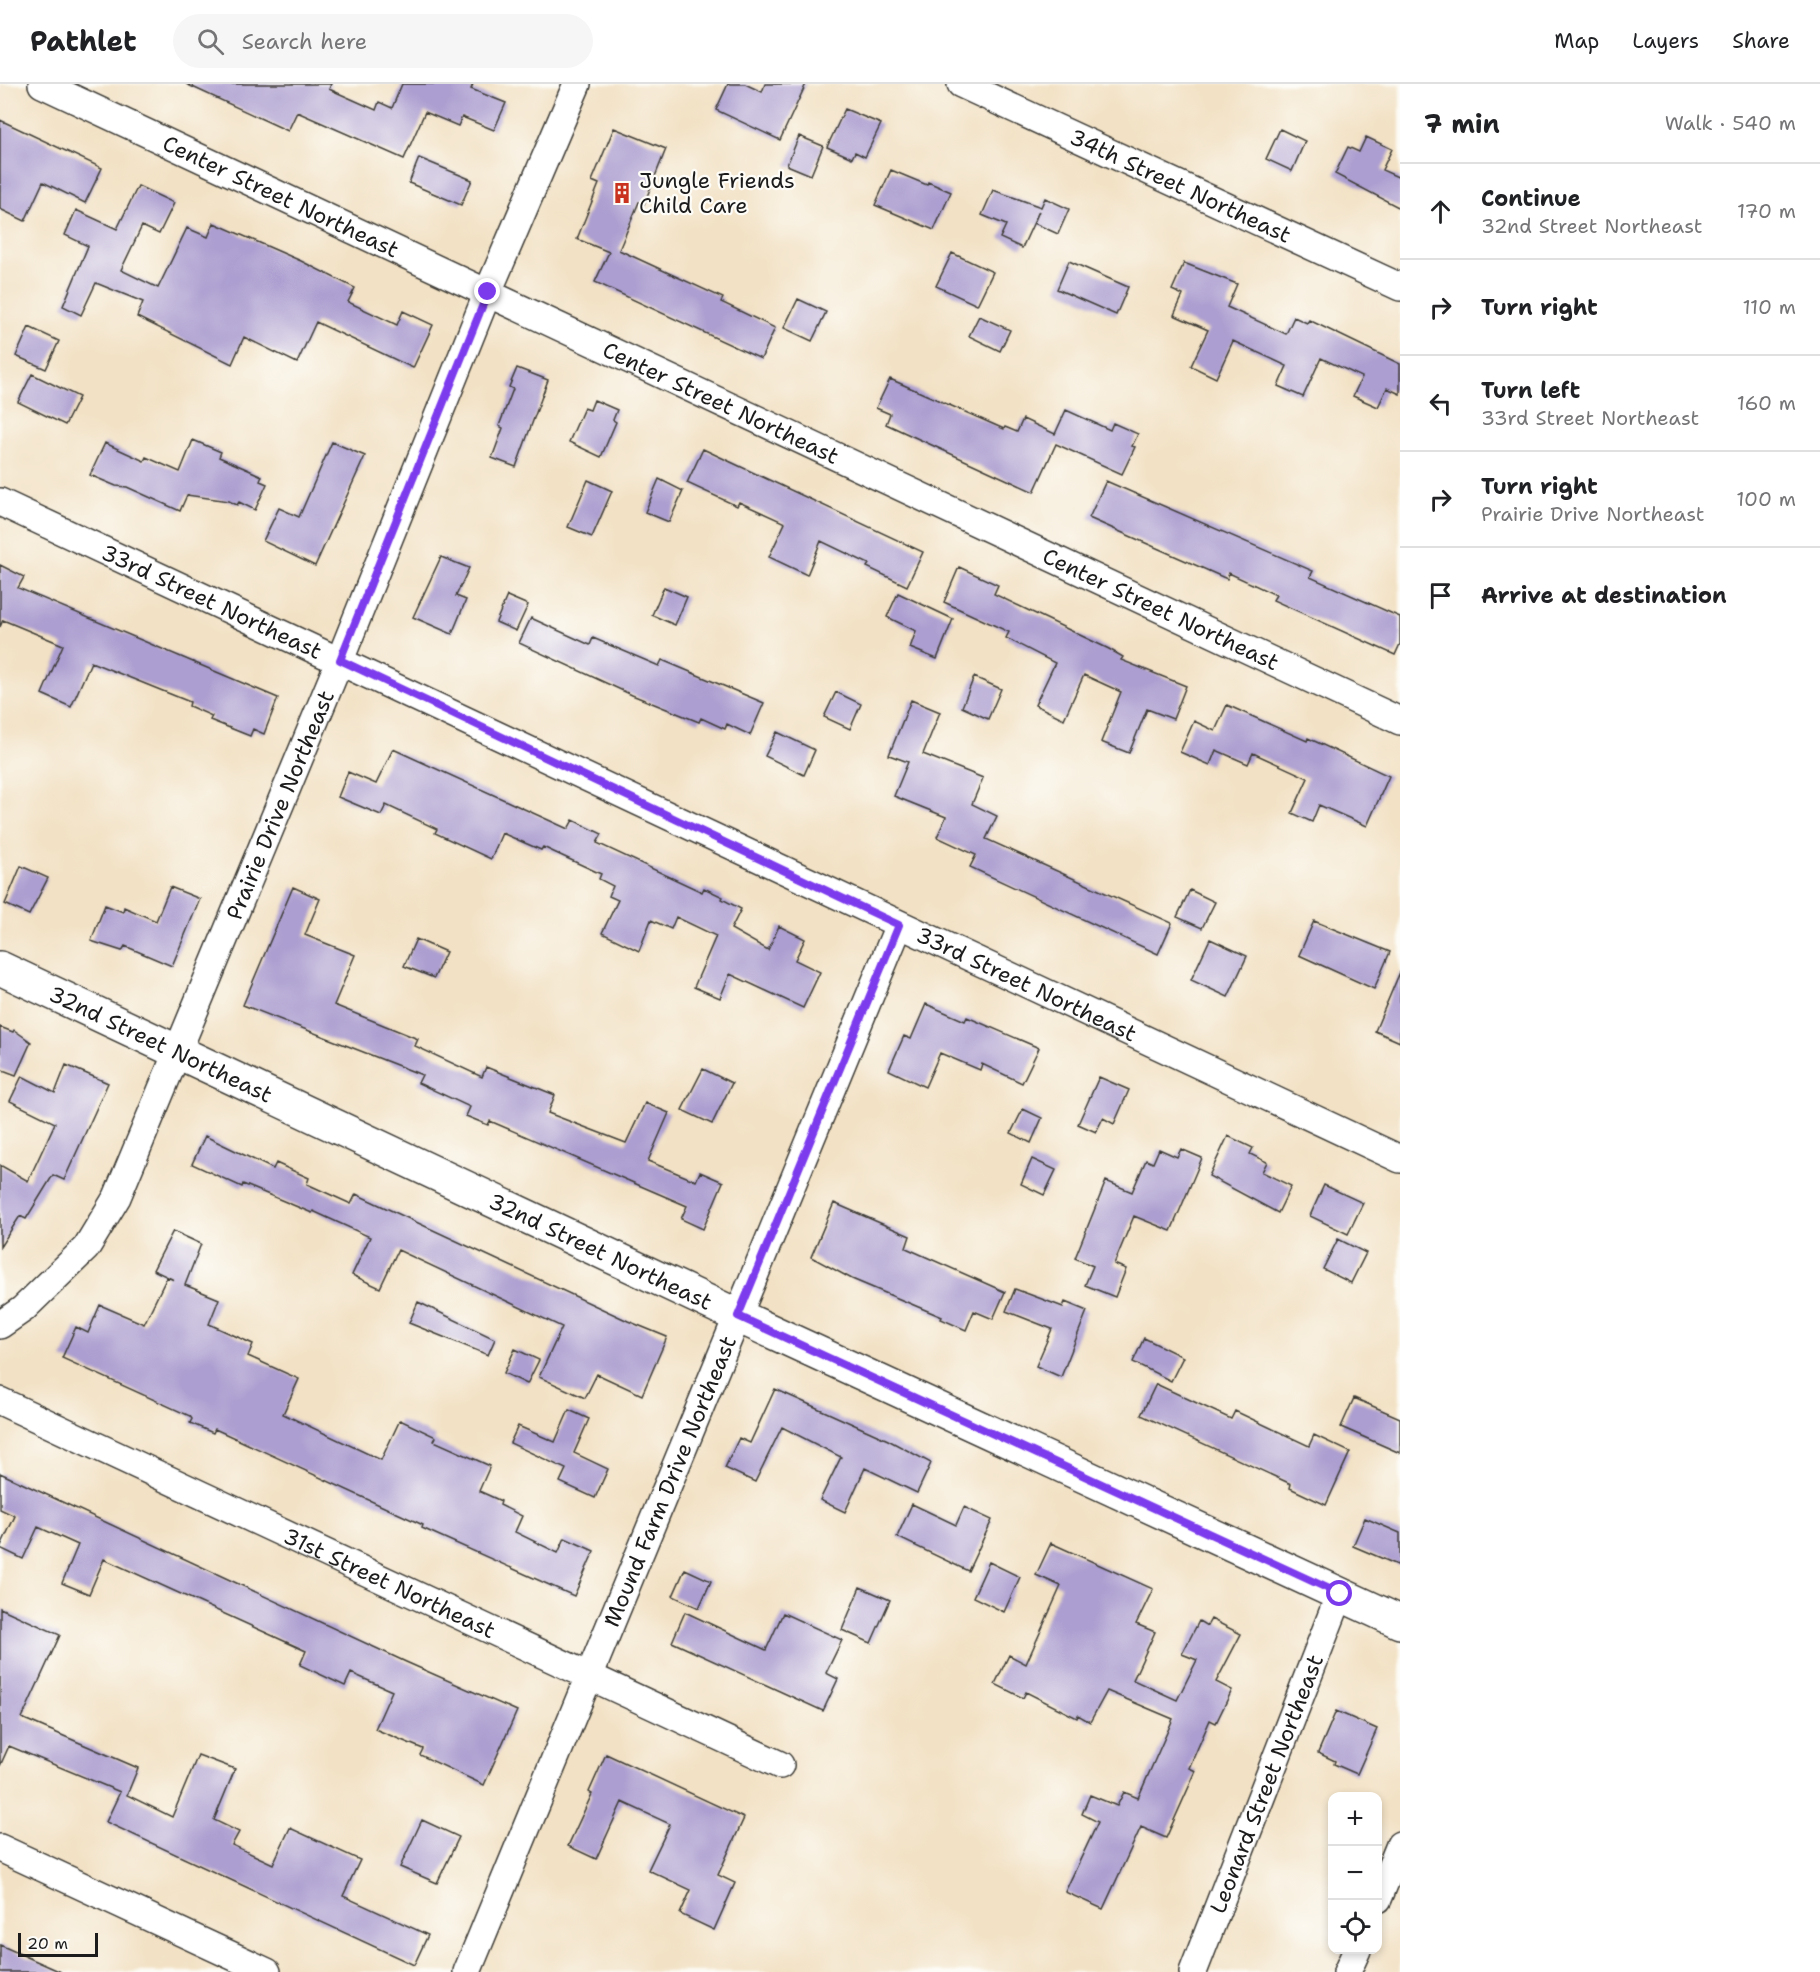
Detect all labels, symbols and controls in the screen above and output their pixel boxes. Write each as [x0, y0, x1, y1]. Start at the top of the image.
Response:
search box [173, 14, 593, 68]
text: Pathlet [30, 22, 137, 60]
icon: search [194, 25, 227, 58]
text: Search here [242, 27, 367, 56]
text: Map [1554, 27, 1599, 55]
text: Layers [1632, 27, 1699, 55]
text: Share [1732, 27, 1790, 55]
text: 7 min [1424, 106, 1500, 141]
text: Walk · 540 m [1665, 110, 1796, 136]
street label: 34th Street Northeast [1065, 122, 1296, 249]
street label: Center Street Northeast [158, 128, 404, 264]
place label: Jungle Friends Child Care [639, 166, 795, 220]
building icon: Jungle Friends Child Care [610, 181, 634, 205]
text: Continue [1481, 184, 1581, 213]
icon: ahead [1424, 195, 1457, 228]
text: 170 m [1737, 198, 1796, 224]
text: 32nd Street Northeast [1481, 213, 1702, 239]
route end [474, 278, 500, 304]
icon: right [1424, 291, 1457, 324]
text: Turn right [1481, 293, 1598, 322]
text: 110 m [1742, 294, 1796, 320]
street label: Center Street Northeast [598, 335, 844, 470]
text: Turn left [1481, 376, 1580, 405]
icon: left [1424, 387, 1457, 420]
text: 160 m [1737, 390, 1796, 416]
text: 33rd Street Northeast [1481, 405, 1699, 431]
text: Turn right [1481, 472, 1598, 501]
icon: right [1424, 483, 1457, 516]
text: 100 m [1736, 486, 1796, 512]
text: Prairie Drive Northeast [1481, 501, 1704, 527]
street label: 33rd Street Northeast [97, 537, 327, 666]
street label: Center Street Northeast [1038, 541, 1284, 677]
icon: arrive [1424, 579, 1457, 612]
text: Arrive at destination [1481, 581, 1727, 610]
street label: Prairie Drive Northeast [219, 686, 340, 924]
street label: 33rd Street Northeast [912, 920, 1141, 1048]
street label: 32nd Street Northeast [45, 979, 277, 1109]
street label: 32nd Street Northeast [484, 1186, 717, 1316]
street label: Mound Farm Drive Northeast [597, 1331, 742, 1631]
street label: 31st Street Northeast [279, 1521, 500, 1645]
route start [1326, 1580, 1352, 1606]
street label: Leonard Street Northeast [1203, 1650, 1330, 1917]
map controls [1328, 1792, 1382, 1954]
button: + [1328, 1792, 1382, 1846]
button: − [1328, 1846, 1382, 1900]
button: locate [1328, 1900, 1382, 1954]
scale bar [18, 1930, 98, 1958]
text: 20 m [27, 1933, 68, 1954]

